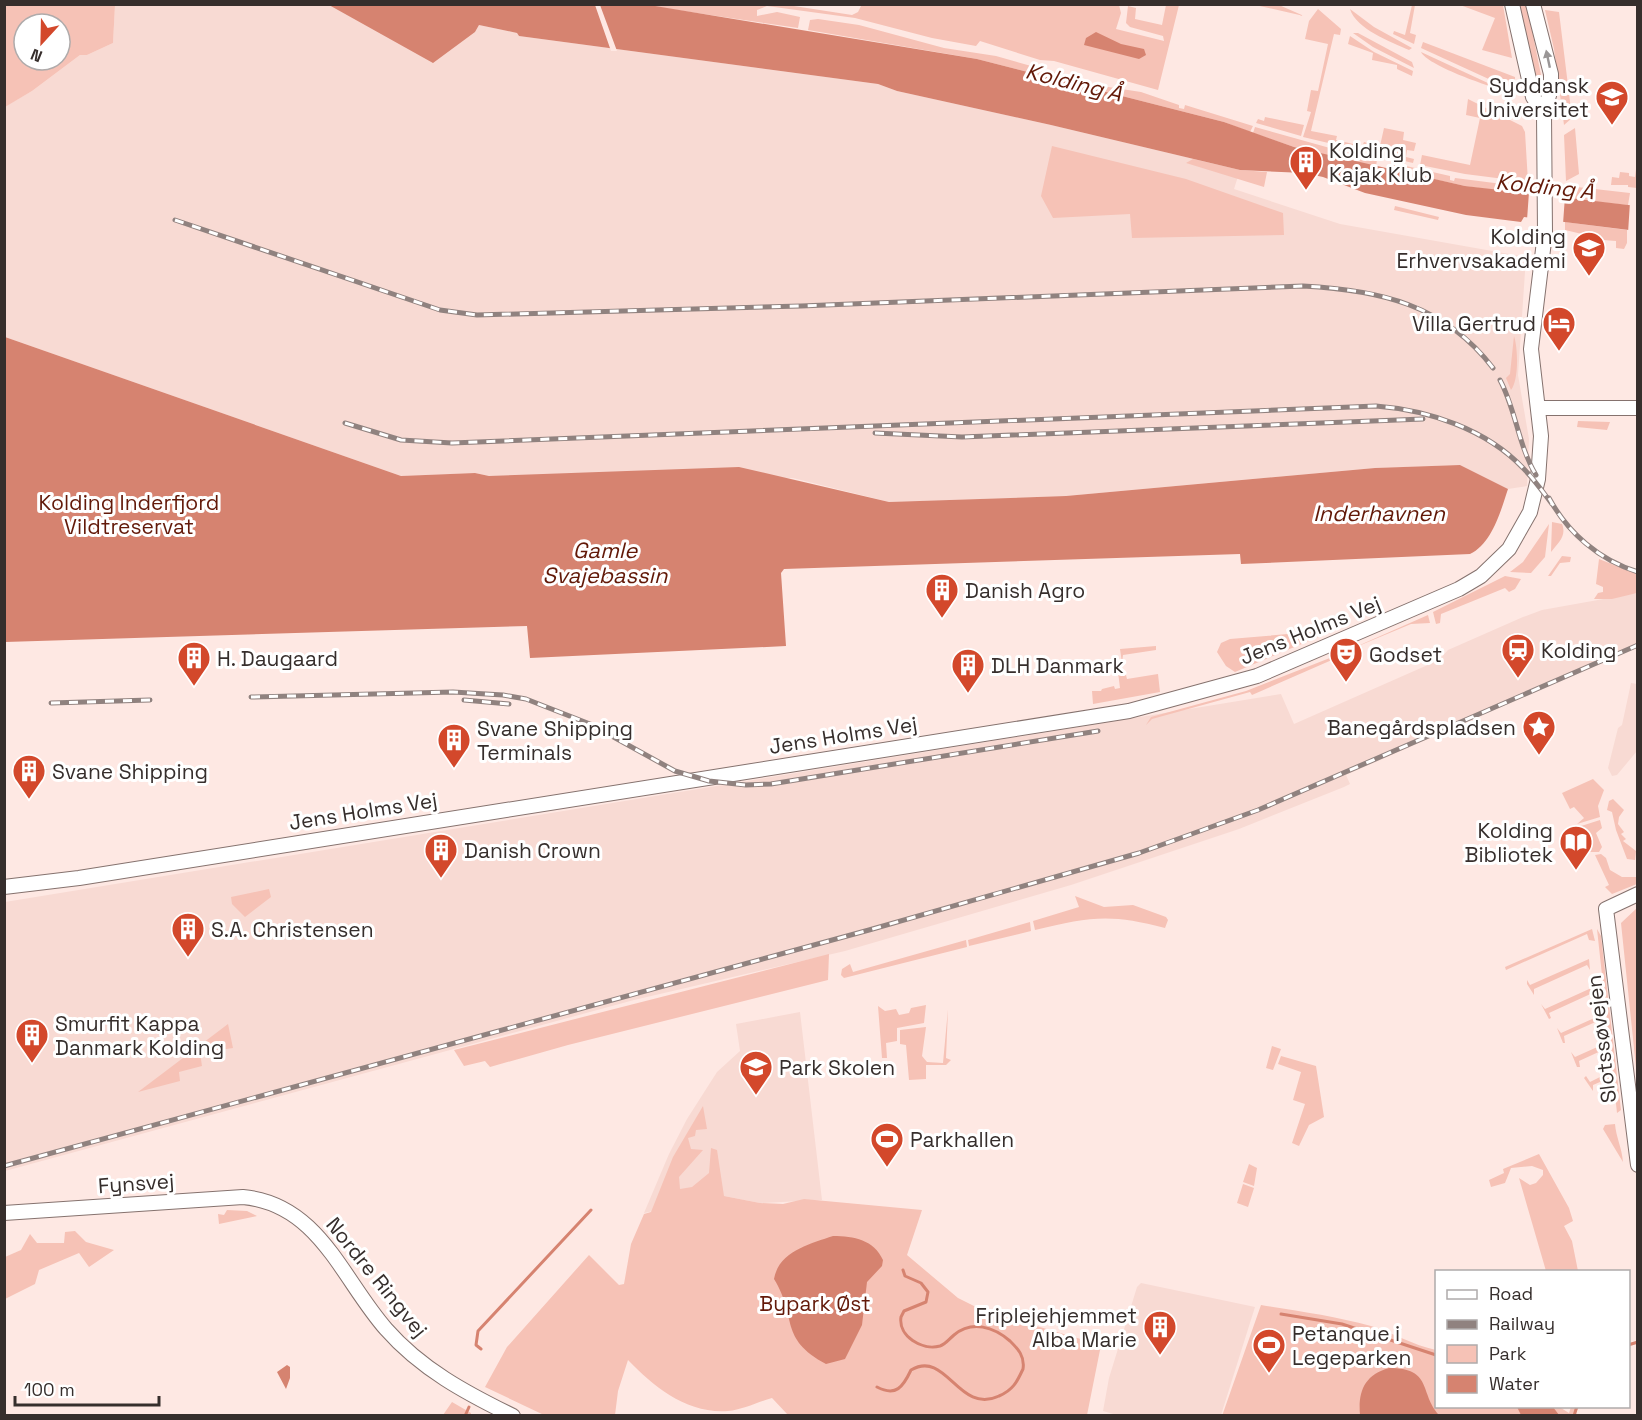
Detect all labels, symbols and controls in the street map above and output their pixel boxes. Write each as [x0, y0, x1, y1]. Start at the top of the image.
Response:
north arrow [12, 12, 72, 72]
text: N [28, 44, 45, 67]
one-way arrow [1542, 50, 1552, 68]
water label: Kolding Å [1023, 57, 1125, 108]
place label: Syddansk Universitet [1479, 72, 1589, 123]
school or university icon: Syddansk Universitet [1594, 79, 1630, 126]
place label: Kolding Kajak Klub [1329, 137, 1432, 188]
building icon: Kolding Kajak Klub [1288, 144, 1324, 191]
water label: Kolding Å [1495, 167, 1595, 205]
place label: Kolding Erhvervsakademi [1396, 223, 1566, 274]
school or university icon: Kolding Erhvervsakademi [1571, 230, 1607, 277]
hotel icon: Villa Gertrud [1541, 305, 1577, 352]
place label: Villa Gertrud [1412, 310, 1536, 337]
park label: Kolding Inderfjord Vildtreservat [39, 489, 219, 540]
water label: Inderhavnen [1313, 499, 1445, 527]
water label: Gamle Svajebassin [543, 536, 668, 589]
building icon: Danish Agro [924, 572, 960, 619]
place label: Danish Agro [965, 577, 1085, 604]
street label: Jens Holms Vej [1236, 589, 1384, 671]
station icon: Kolding [1500, 632, 1536, 679]
theatre icon: Godset [1328, 636, 1364, 683]
place label: Kolding [1541, 637, 1617, 664]
building icon: H. Daugaard [176, 640, 212, 687]
place label: Godset [1369, 641, 1442, 668]
place label: H. Daugaard [217, 645, 338, 672]
building icon: DLH Danmark [950, 647, 986, 694]
place label: DLH Danmark [991, 652, 1124, 679]
place icon: Banegårdspladsen [1521, 709, 1557, 756]
street label: Jens Holms Vej [767, 710, 919, 760]
place label: Banegårdspladsen [1327, 714, 1516, 741]
place label: Svane Shipping Terminals [477, 715, 633, 766]
building icon: Svane Shipping Terminals [436, 722, 472, 769]
building icon: Svane Shipping [11, 753, 47, 800]
place label: Svane Shipping [52, 758, 208, 785]
street label: Jens Holms Vej [287, 786, 439, 836]
place label: Kolding Bibliotek [1465, 817, 1553, 868]
library icon: Kolding Bibliotek [1558, 824, 1594, 871]
building icon: Danish Crown [423, 832, 459, 879]
place label: Danish Crown [464, 837, 601, 864]
building icon: S.A. Christensen [170, 911, 206, 958]
place label: S.A. Christensen [211, 916, 374, 943]
street label: Slotssøvejen [1580, 973, 1622, 1105]
place label: Smurfit Kappa Danmark Kolding [55, 1010, 224, 1061]
building icon: Smurfit Kappa Danmark Kolding [14, 1017, 50, 1064]
school or university icon: Park Skolen [738, 1049, 774, 1096]
place label: Park Skolen [779, 1054, 895, 1081]
sports icon: Parkhallen [869, 1121, 905, 1168]
place label: Parkhallen [910, 1126, 1014, 1153]
street label: Fynsvej [97, 1167, 175, 1199]
street label: Nordre Ringvej [320, 1212, 434, 1342]
legend [1435, 1270, 1630, 1408]
text: Road [1489, 1282, 1533, 1305]
park label: Bypark Øst [759, 1290, 871, 1317]
place label: Friplejehjemmet Alba Marie [976, 1302, 1137, 1353]
building icon: Friplejehjemmet Alba Marie [1142, 1309, 1178, 1356]
text: Railway [1489, 1312, 1555, 1335]
place label: Petanque i Legeparken [1292, 1320, 1411, 1371]
sports icon: Petanque i Legeparken [1251, 1327, 1287, 1374]
text: Park [1489, 1342, 1527, 1365]
scale bar [15, 1369, 159, 1407]
text: Water [1489, 1372, 1540, 1395]
text: 100 m [24, 1378, 75, 1401]

